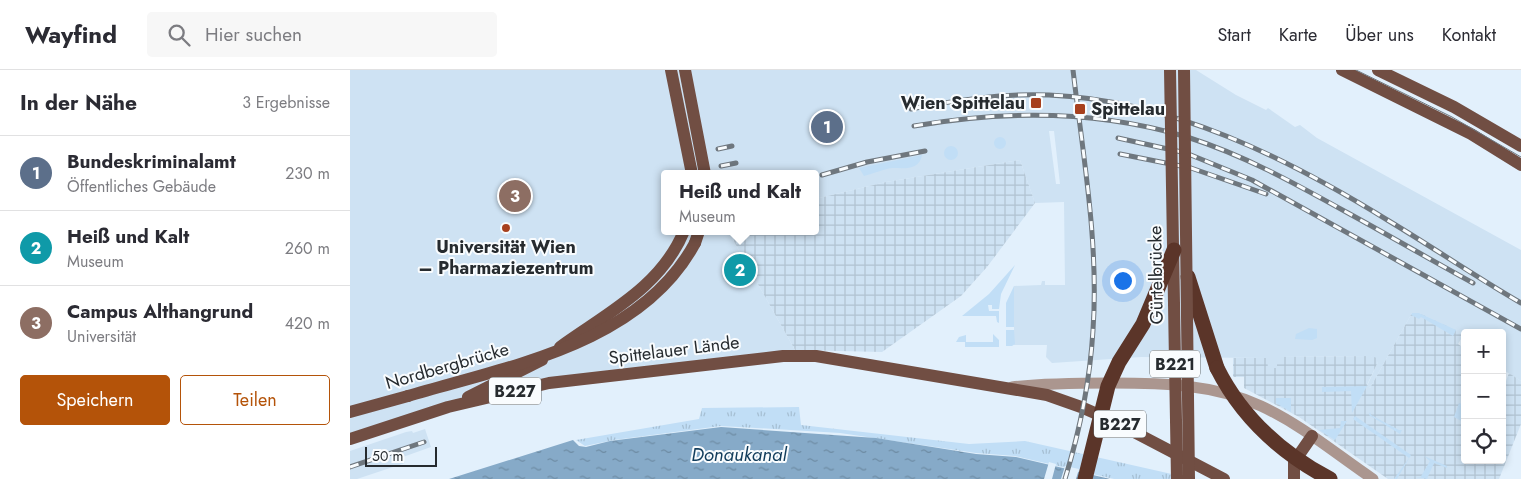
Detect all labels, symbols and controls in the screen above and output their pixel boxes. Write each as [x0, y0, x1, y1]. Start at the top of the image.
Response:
search box [147, 12, 497, 57]
text: Wayfind [25, 17, 117, 52]
icon: search [165, 21, 193, 49]
text: Hier suchen [205, 21, 302, 48]
text: Start [1217, 22, 1251, 48]
text: Karte [1279, 22, 1317, 48]
text: Über uns [1345, 22, 1414, 48]
text: Kontakt [1442, 22, 1496, 48]
text: In der Nähe [20, 88, 137, 118]
place label: Wien Spittelau [901, 90, 1025, 116]
text: 3 Ergebnisse [242, 91, 330, 114]
marker: Wien Spittelau [1029, 96, 1043, 110]
place label: Spittelau [1091, 96, 1165, 122]
marker: Spittelau [1073, 102, 1087, 116]
pin: 1 [811, 108, 843, 146]
text: Bundeskriminalamt [67, 148, 236, 175]
text: 1 [32, 162, 40, 185]
text: 230 m [285, 162, 330, 185]
popup [661, 170, 819, 235]
text: Öffentliches Gebäude [67, 175, 216, 198]
pin: 3 [499, 177, 531, 215]
text: Heiß und Kalt [679, 178, 801, 205]
text: Museum [679, 205, 736, 228]
marker: Universität Wien – Pharmaziezentrum [500, 222, 512, 234]
text: Heiß und Kalt [67, 223, 189, 250]
street label: Gürtelbrücke [1142, 225, 1170, 325]
place label: Universität Wien – Pharmaziezentrum [419, 234, 593, 281]
text: 2 [31, 237, 41, 260]
text: 260 m [285, 237, 330, 260]
text: Museum [67, 250, 124, 273]
pin: 2 [724, 251, 756, 289]
your location [1110, 268, 1136, 294]
text: Campus Althangrund [67, 298, 253, 325]
text: 3 [31, 312, 41, 335]
text: 420 m [285, 312, 330, 335]
text: Universität [67, 325, 136, 348]
street label: Spittelauer Lände [607, 329, 741, 371]
map controls [1461, 329, 1506, 464]
button: + [1461, 329, 1506, 374]
street label: Nordbergbrücke [382, 336, 512, 396]
road number: B221 [1150, 350, 1200, 378]
button: − [1461, 374, 1506, 419]
button: Speichern [20, 375, 170, 425]
button: Teilen [180, 375, 330, 425]
road number: B227 [489, 378, 541, 404]
road number: B227 [1094, 410, 1146, 438]
button: locate [1461, 419, 1506, 464]
water label: Donaukanal [691, 441, 788, 468]
scale bar [365, 444, 438, 467]
text: 50 m [372, 446, 403, 466]

